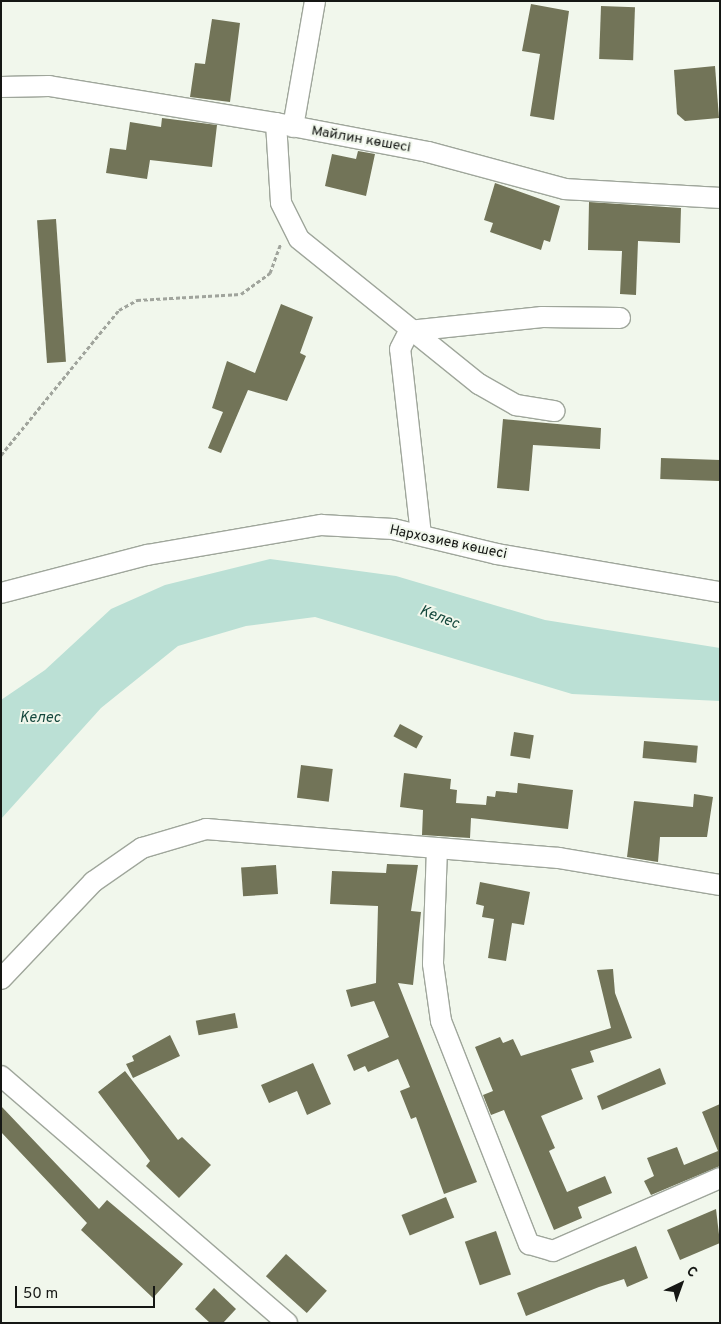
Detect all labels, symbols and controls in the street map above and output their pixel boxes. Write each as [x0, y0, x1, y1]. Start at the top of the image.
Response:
street label: Майлин көшесі [310, 123, 412, 157]
street label: Нархозиев көшесі [388, 522, 508, 564]
water label: Келес [417, 602, 461, 634]
water label: Келес [20, 710, 60, 728]
north arrow [656, 1259, 706, 1309]
text: С [682, 1263, 700, 1282]
scale bar [18, 1276, 158, 1308]
text: 50 m [23, 1285, 58, 1304]

